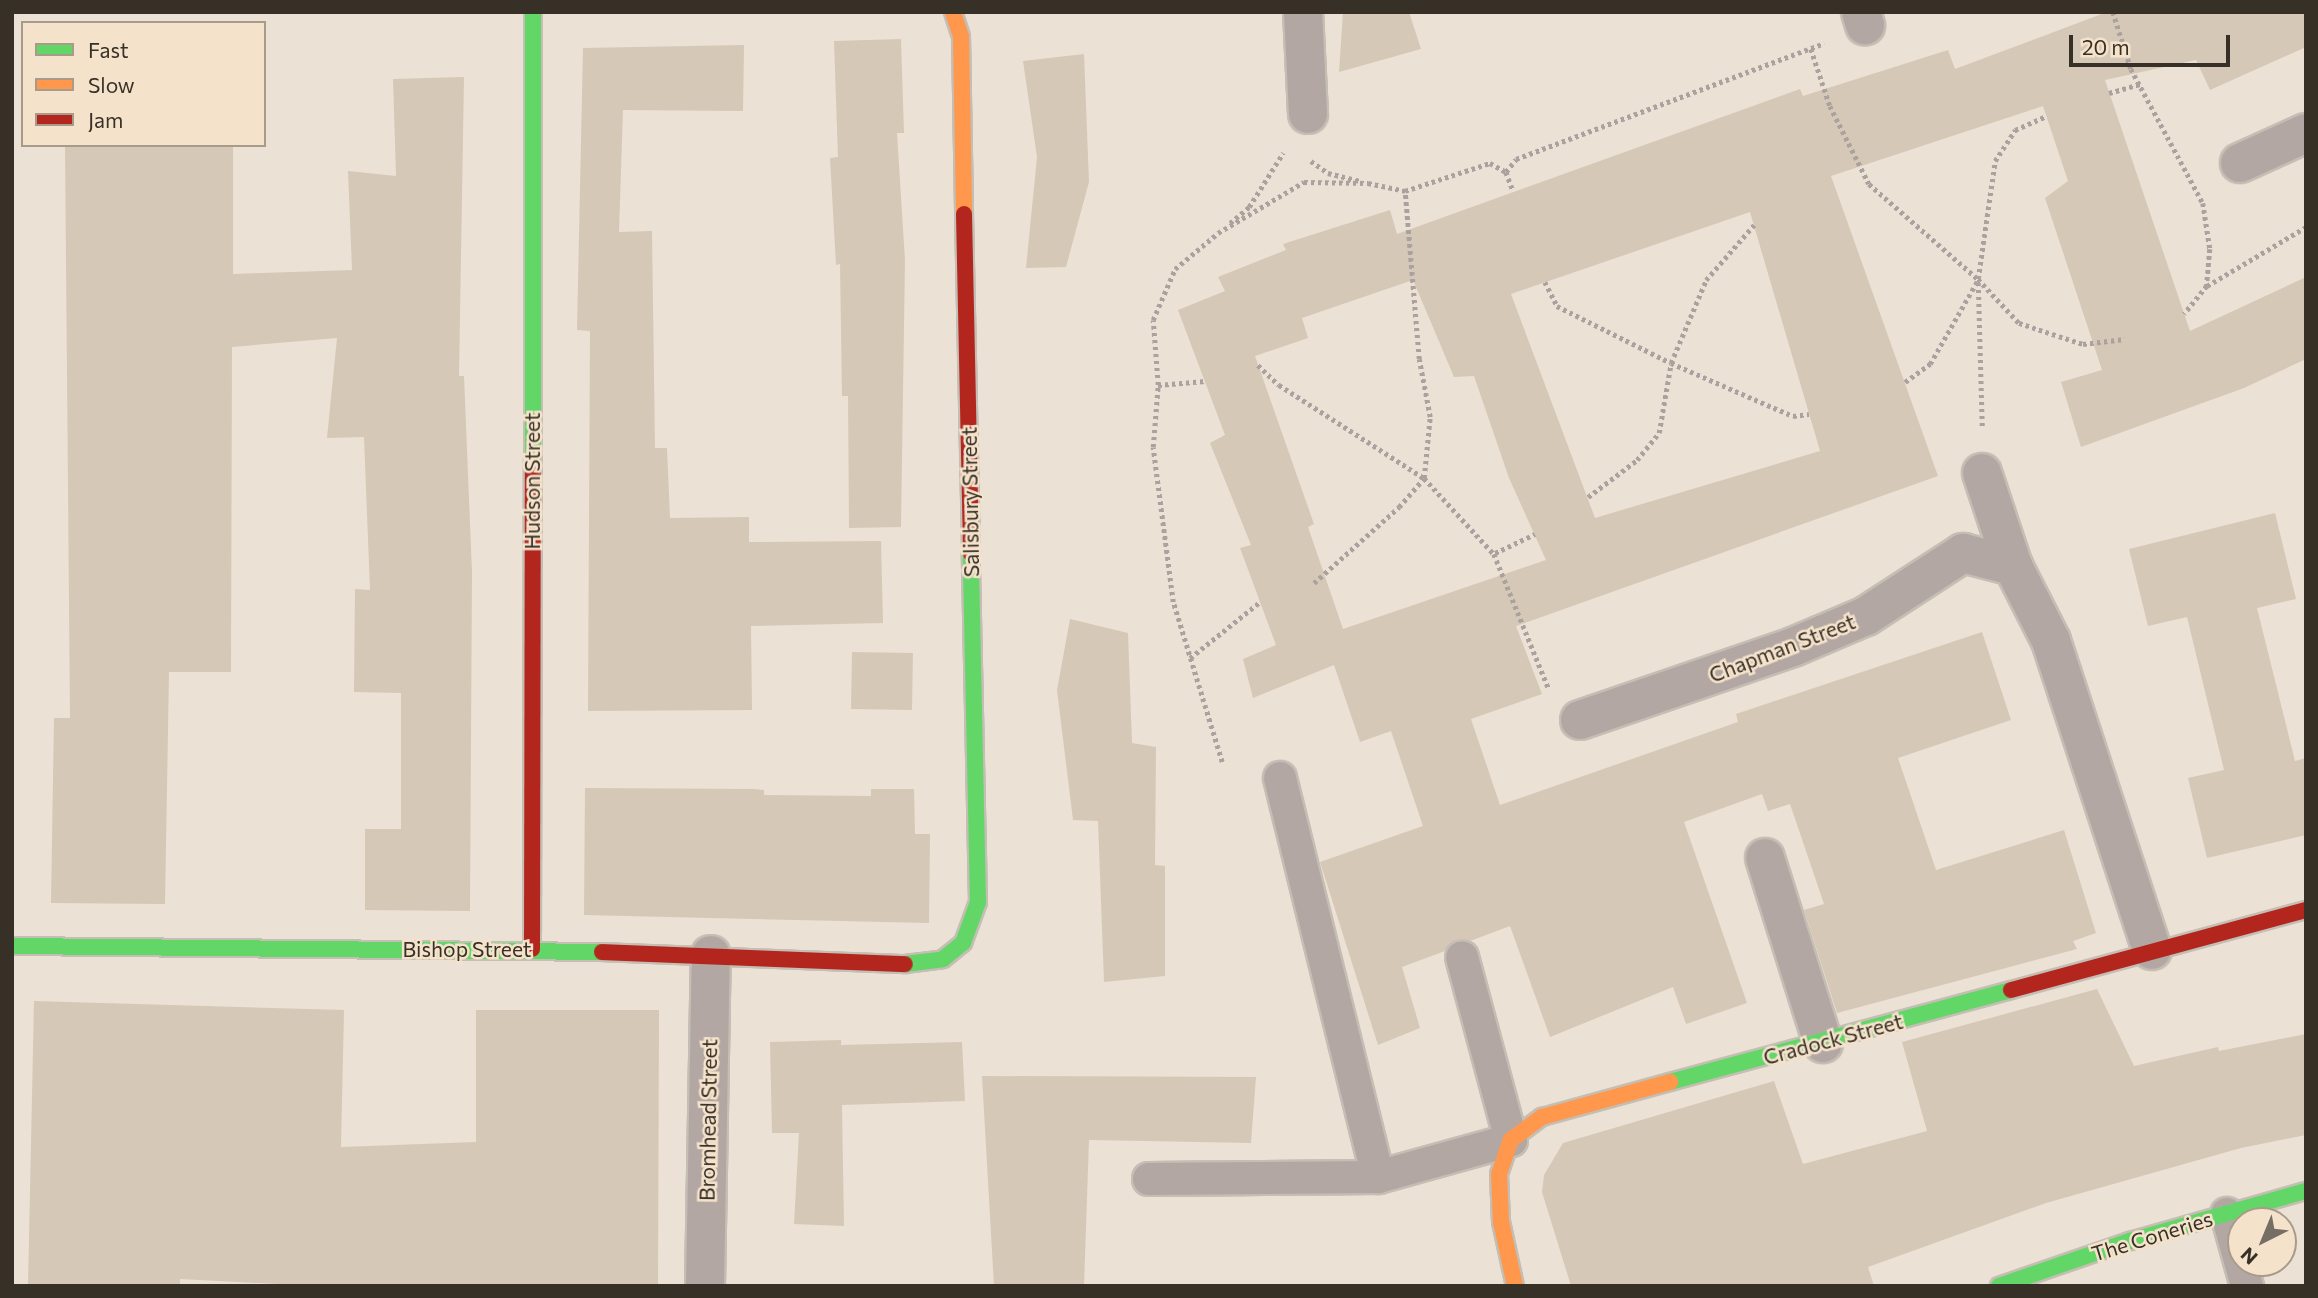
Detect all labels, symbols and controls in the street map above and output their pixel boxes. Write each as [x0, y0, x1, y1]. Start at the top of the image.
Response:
legend [21, 21, 266, 147]
scale bar [2073, 21, 2234, 65]
text: 20 m [2082, 34, 2130, 59]
text: Fast [88, 37, 129, 62]
text: Slow [88, 72, 135, 97]
text: Jam [88, 107, 123, 132]
street label: Hudson Street [519, 412, 545, 550]
street label: Salisbury Street [956, 427, 984, 577]
street label: Chapman Street [1705, 609, 1859, 687]
street label: Bishop Street [403, 936, 531, 962]
street label: Cradock Street [1760, 1008, 1906, 1070]
street label: Bromhead Street [694, 1039, 722, 1201]
street label: The Coneries [2089, 1206, 2215, 1266]
north arrow [2227, 1207, 2297, 1277]
text: N [2236, 1243, 2262, 1270]

